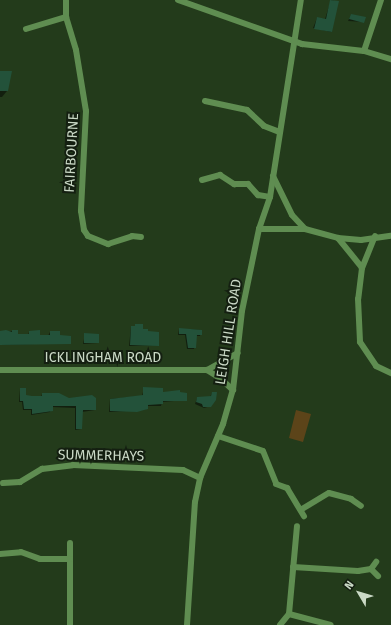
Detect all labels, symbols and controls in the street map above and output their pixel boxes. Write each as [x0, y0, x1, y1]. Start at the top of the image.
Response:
street label: FAIRBOURNE [62, 113, 82, 193]
street label: LEIGH HILL ROAD [212, 278, 246, 386]
street label: ICKLINGHAM ROAD [45, 350, 161, 366]
street label: SUMMERHAYS [58, 447, 144, 465]
north arrow [339, 573, 379, 613]
text: N [342, 578, 357, 592]

